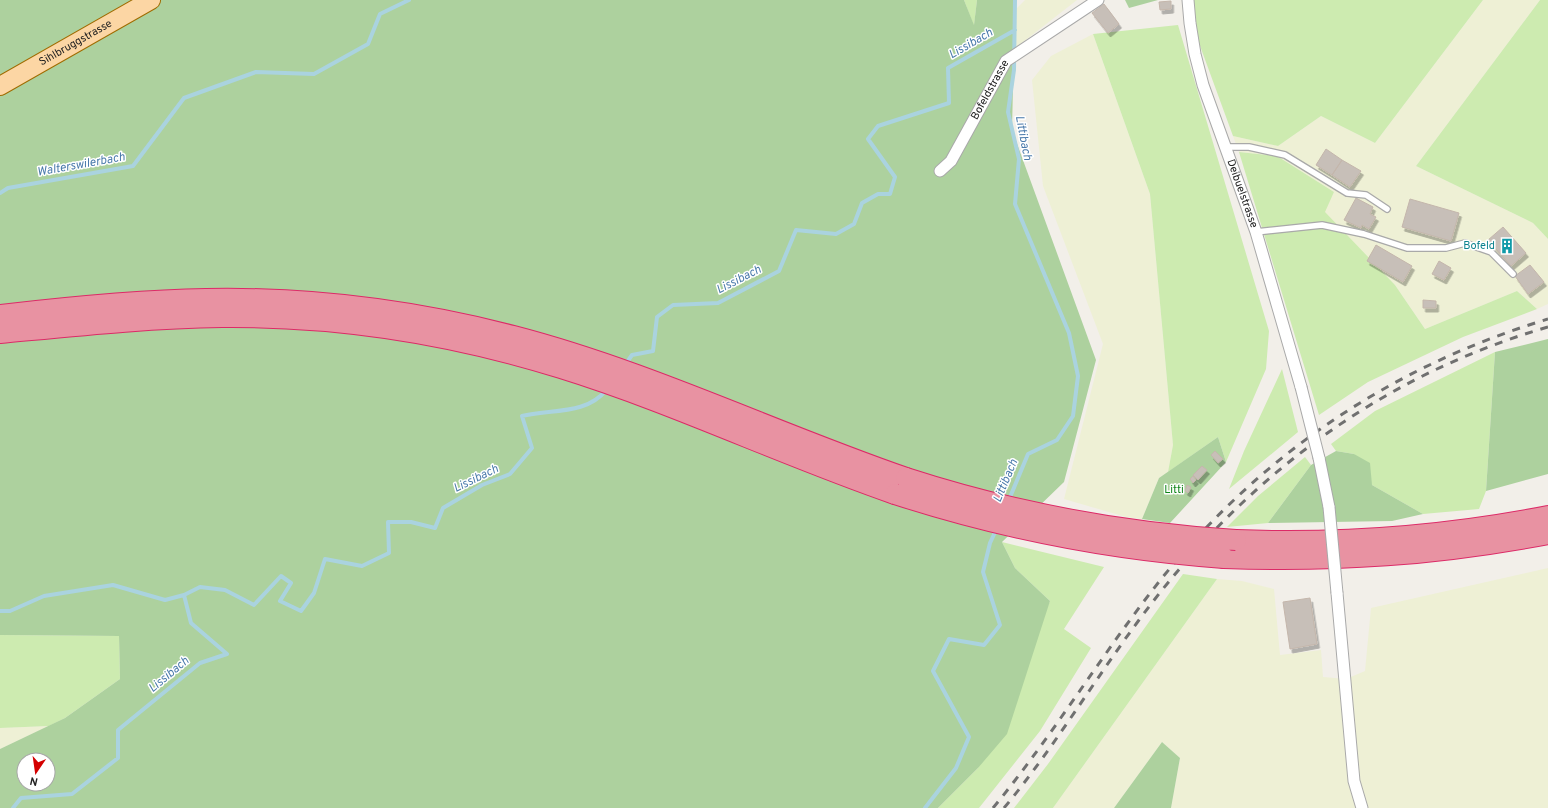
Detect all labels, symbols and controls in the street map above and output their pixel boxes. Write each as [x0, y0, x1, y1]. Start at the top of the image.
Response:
street label: Sihlbruggstrasse [36, 17, 115, 69]
water label: Lissibach [946, 25, 996, 63]
street label: Bofeldstrasse [968, 57, 1012, 122]
water label: Littibach [1011, 114, 1035, 162]
water label: Walterswilerbach [36, 149, 127, 181]
street label: Deibuelstrasse [1223, 157, 1261, 230]
building icon: Bofeld [1498, 237, 1516, 255]
place label: Bofeld [1463, 239, 1495, 253]
water label: Lissibach [714, 262, 765, 298]
water label: Littibach [990, 457, 1022, 505]
water label: Lissibach [451, 461, 502, 497]
park label: Litti [1164, 483, 1184, 497]
water label: Lissibach [145, 653, 193, 697]
north arrow [16, 752, 56, 792]
text: N [29, 773, 39, 788]

